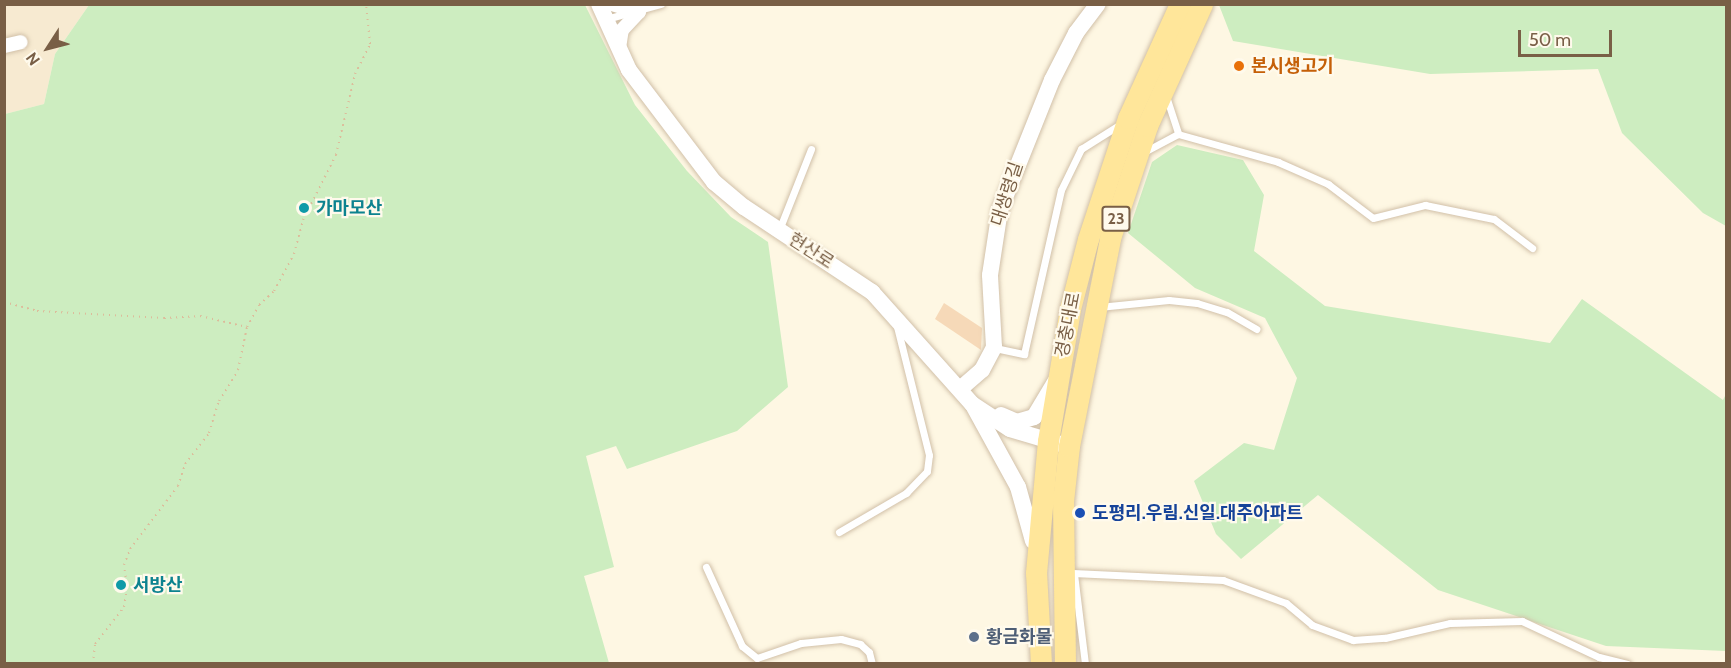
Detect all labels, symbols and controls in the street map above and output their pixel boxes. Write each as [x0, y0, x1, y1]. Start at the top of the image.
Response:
north arrow [18, 18, 78, 78]
scale bar [1521, 18, 1616, 56]
text: 50 m [1529, 29, 1571, 51]
text: N [22, 49, 44, 69]
place label: 본시생고기 [1251, 55, 1334, 77]
marker: 본시생고기 [1232, 59, 1246, 73]
street label: 대쌍령길 [986, 159, 1028, 229]
place label: 가마모산 [316, 197, 382, 219]
marker: 가마모산 [297, 201, 311, 215]
road number: 23 [1101, 206, 1131, 232]
street label: 현산로 [784, 228, 838, 274]
street label: 경충대로 [1051, 290, 1085, 360]
place label: 도평리.우림.신일.대주아파트 [1092, 502, 1303, 524]
marker: 도평리.우림.신일.대주아파트 [1073, 506, 1087, 520]
place label: 서방산 [133, 574, 183, 596]
marker: 서방산 [114, 578, 128, 592]
place label: 황금화물 [986, 626, 1052, 648]
marker: 황금화물 [967, 630, 981, 644]

